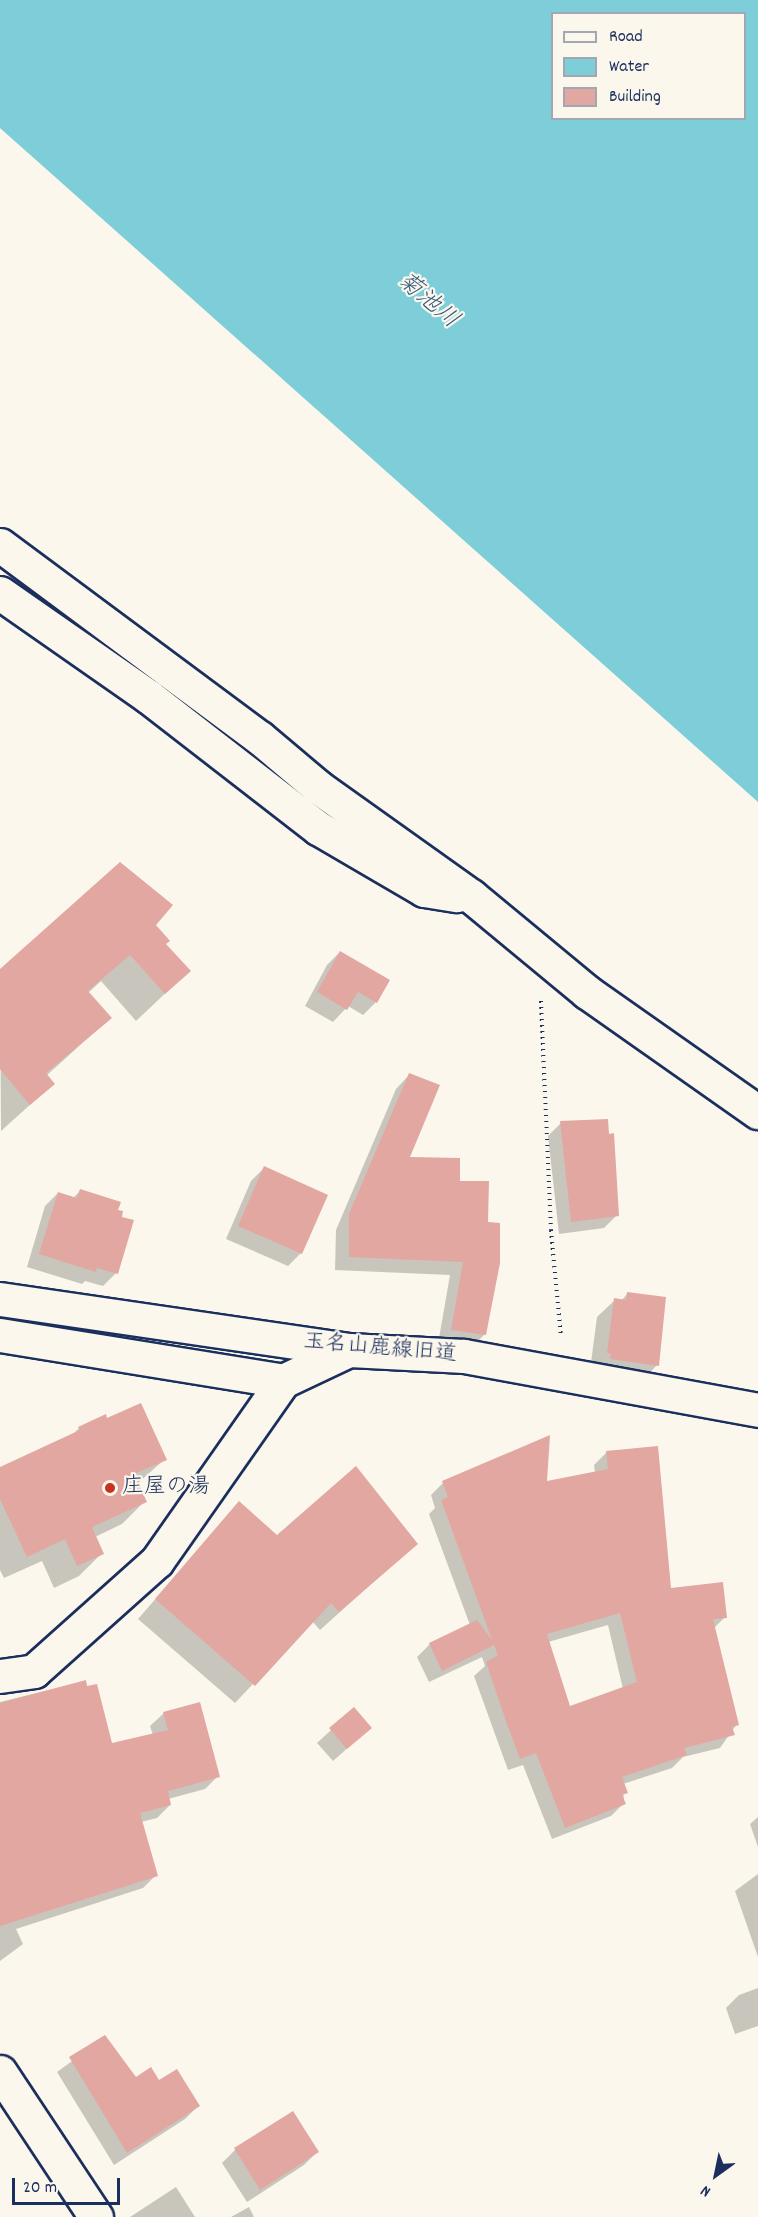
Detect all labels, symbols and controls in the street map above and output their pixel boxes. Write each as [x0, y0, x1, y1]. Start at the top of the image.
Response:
legend [551, 12, 746, 120]
text: Road [609, 25, 643, 50]
text: Water [609, 55, 649, 80]
text: Building [609, 85, 661, 110]
water label: 菊池川 [390, 268, 464, 336]
street label: 玉名山鹿線旧道 [302, 1329, 458, 1369]
place label: 庄屋の湯 [122, 1475, 210, 1501]
marker: 庄屋の湯 [103, 1481, 117, 1495]
north arrow [686, 2145, 746, 2205]
scale bar [15, 2166, 123, 2204]
text: 20 m [23, 2176, 57, 2201]
text: N [696, 2179, 716, 2202]

